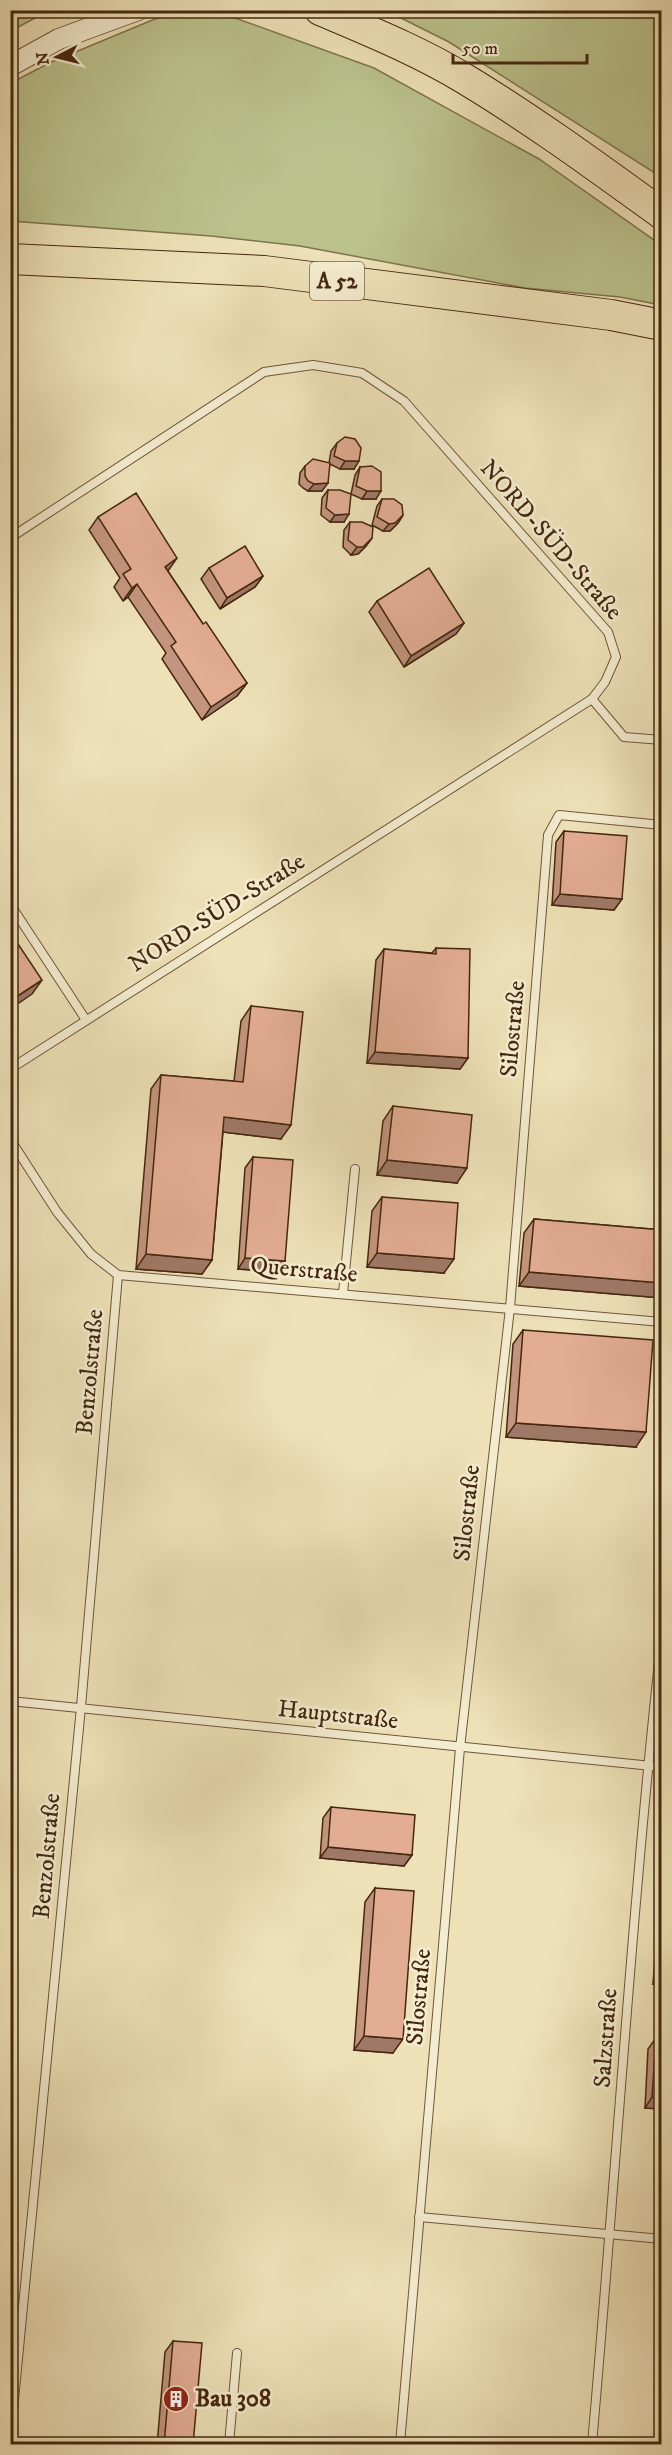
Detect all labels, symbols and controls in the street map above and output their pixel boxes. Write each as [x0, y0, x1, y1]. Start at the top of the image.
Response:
north arrow [27, 27, 87, 87]
scale bar [453, 27, 586, 65]
text: 50 m [462, 38, 498, 60]
text: N [32, 51, 54, 66]
road number: A 52 [310, 262, 364, 300]
street label: NORD-SÜD-Straße [473, 454, 629, 626]
street label: NORD-SÜD-Straße [123, 847, 311, 979]
street label: Silostraße [494, 979, 532, 1079]
street label: Querstraße [249, 1250, 359, 1290]
street label: Benzolstraße [70, 1308, 110, 1436]
street label: Silostraße [447, 1463, 487, 1563]
street label: Hauptstraße [276, 1694, 400, 1736]
street label: Benzolstraße [27, 1792, 67, 1920]
street label: Silostraße [400, 1947, 438, 2047]
street label: Salzstraße [588, 1987, 624, 2089]
building icon: Bau 308 [161, 2384, 191, 2414]
place label: Bau 308 [195, 2384, 271, 2414]

